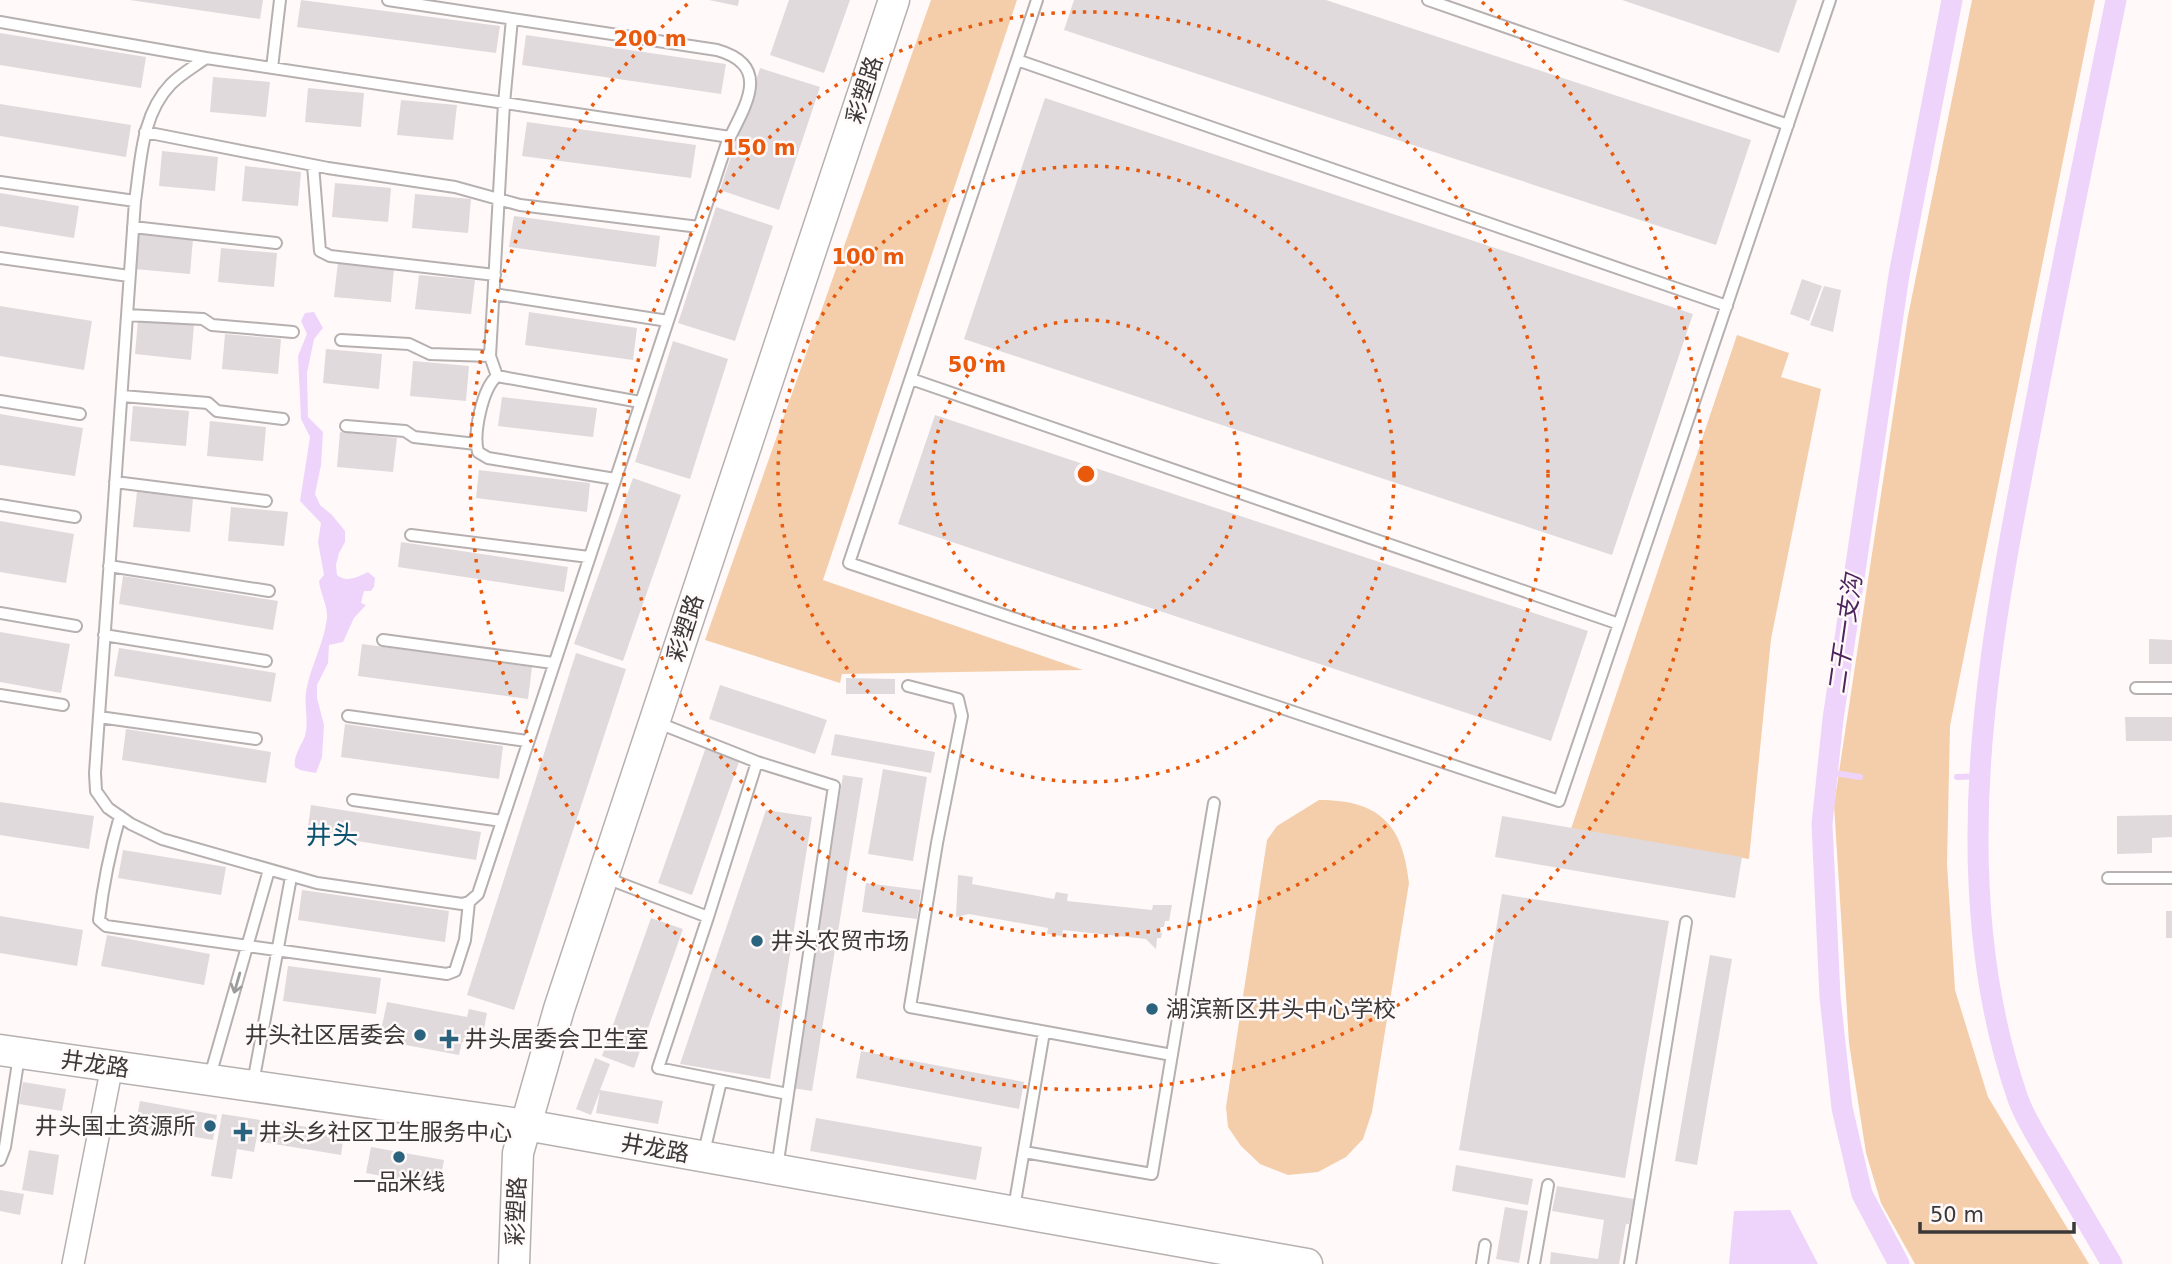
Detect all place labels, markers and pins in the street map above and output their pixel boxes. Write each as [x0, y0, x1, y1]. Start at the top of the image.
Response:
centre of rings [1074, 462, 1098, 486]
place label: 井头农贸市场 [771, 928, 909, 954]
marker: 井头农贸市场 [749, 933, 765, 949]
place label: 湖滨新区井头中心学校 [1166, 996, 1396, 1022]
marker: 湖滨新区井头中心学校 [1144, 1001, 1160, 1017]
place label: 井头社区居委会 [245, 1022, 406, 1048]
place label: 井头居委会卫生室 [465, 1026, 649, 1052]
marker: 井头社区居委会 [412, 1027, 428, 1043]
marker: 井头居委会卫生室 [439, 1029, 459, 1049]
place label: 井头国土资源所 [35, 1113, 196, 1139]
marker: 井头国土资源所 [202, 1118, 218, 1134]
place label: 井头乡社区卫生服务中心 [259, 1119, 512, 1145]
marker: 井头乡社区卫生服务中心 [233, 1122, 253, 1142]
marker: 一品米线 [391, 1149, 407, 1165]
place label: 一品米线 [353, 1169, 445, 1195]

